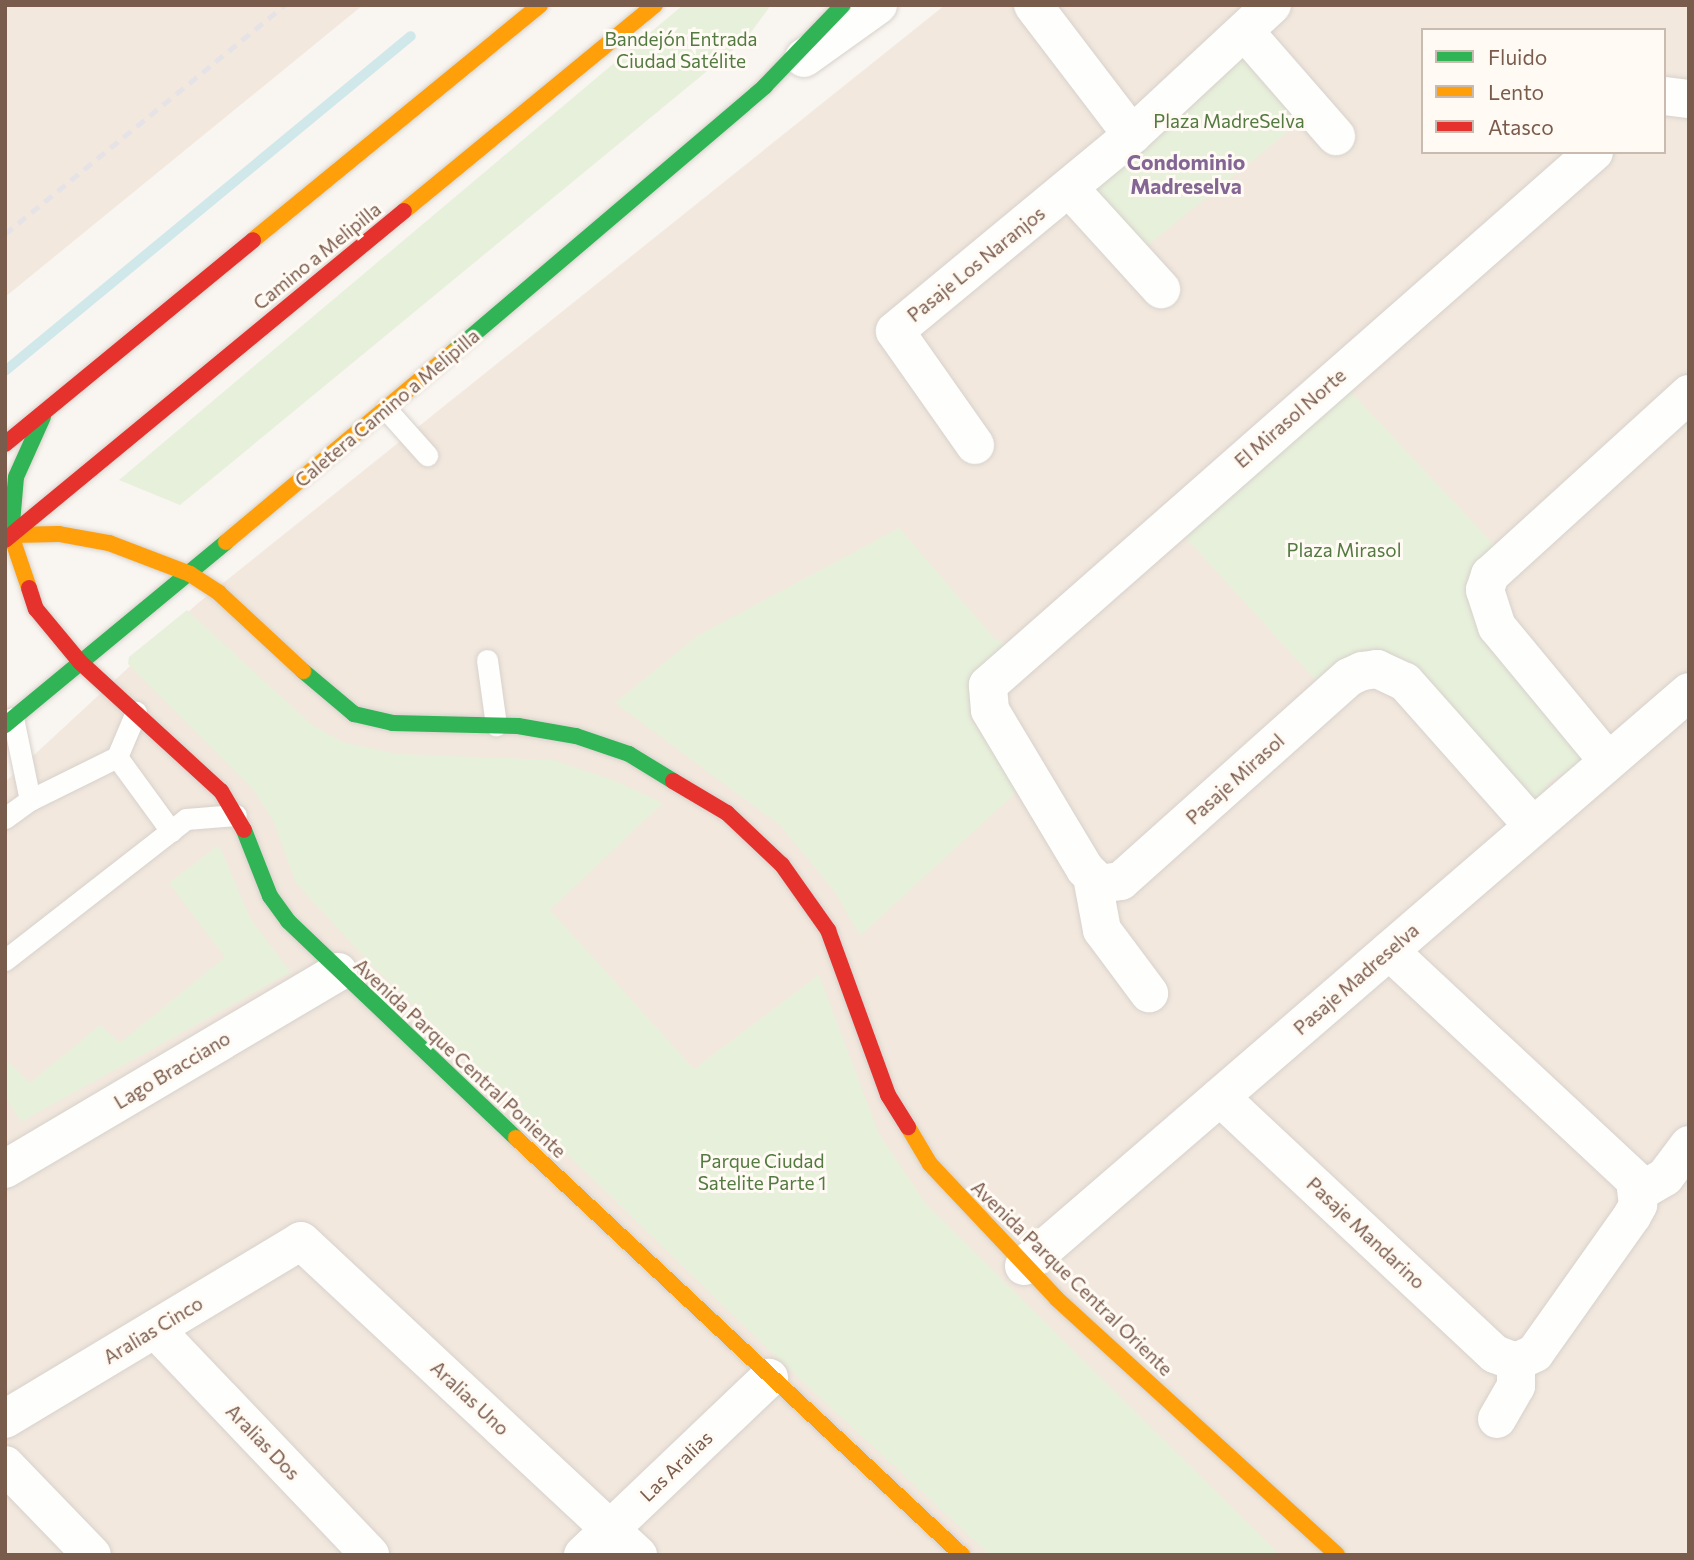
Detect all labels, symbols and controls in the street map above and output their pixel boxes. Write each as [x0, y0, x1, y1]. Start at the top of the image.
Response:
park label: Bandejón Entrada Ciudad Satélite [604, 28, 758, 72]
legend [1421, 28, 1666, 154]
text: Fluido [1488, 44, 1547, 69]
text: Lento [1488, 79, 1544, 104]
park label: Plaza MadreSelva [1153, 110, 1305, 132]
text: Atasco [1488, 114, 1554, 139]
district label: Condominio Madreselva [1127, 149, 1245, 199]
street label: Camino a Melipilla [249, 198, 385, 314]
street label: Pasaje Los Naranjos [903, 202, 1049, 326]
street label: Caletera Camino a Melipilla [290, 324, 484, 492]
street label: El Mirasol Norte [1230, 364, 1350, 472]
park label: Plaza Mirasol [1287, 539, 1401, 561]
street label: Pasaje Mirasol [1181, 729, 1289, 829]
street label: Pasaje Madreselva [1289, 919, 1423, 1039]
street label: Avenida Parque Central Poniente [349, 954, 571, 1162]
street label: Lago Bracciano [110, 1026, 234, 1114]
park label: Parque Ciudad Satelite Parte 1 [698, 1150, 826, 1194]
street label: Pasaje Mandarino [1302, 1172, 1430, 1294]
street label: Avenida Parque Central Oriente [967, 1176, 1177, 1380]
street label: Aralias Cinco [99, 1291, 207, 1369]
street label: Aralias Uno [426, 1356, 514, 1440]
street label: Aralias Dos [221, 1399, 305, 1485]
street label: Las Aralias [635, 1426, 717, 1506]

